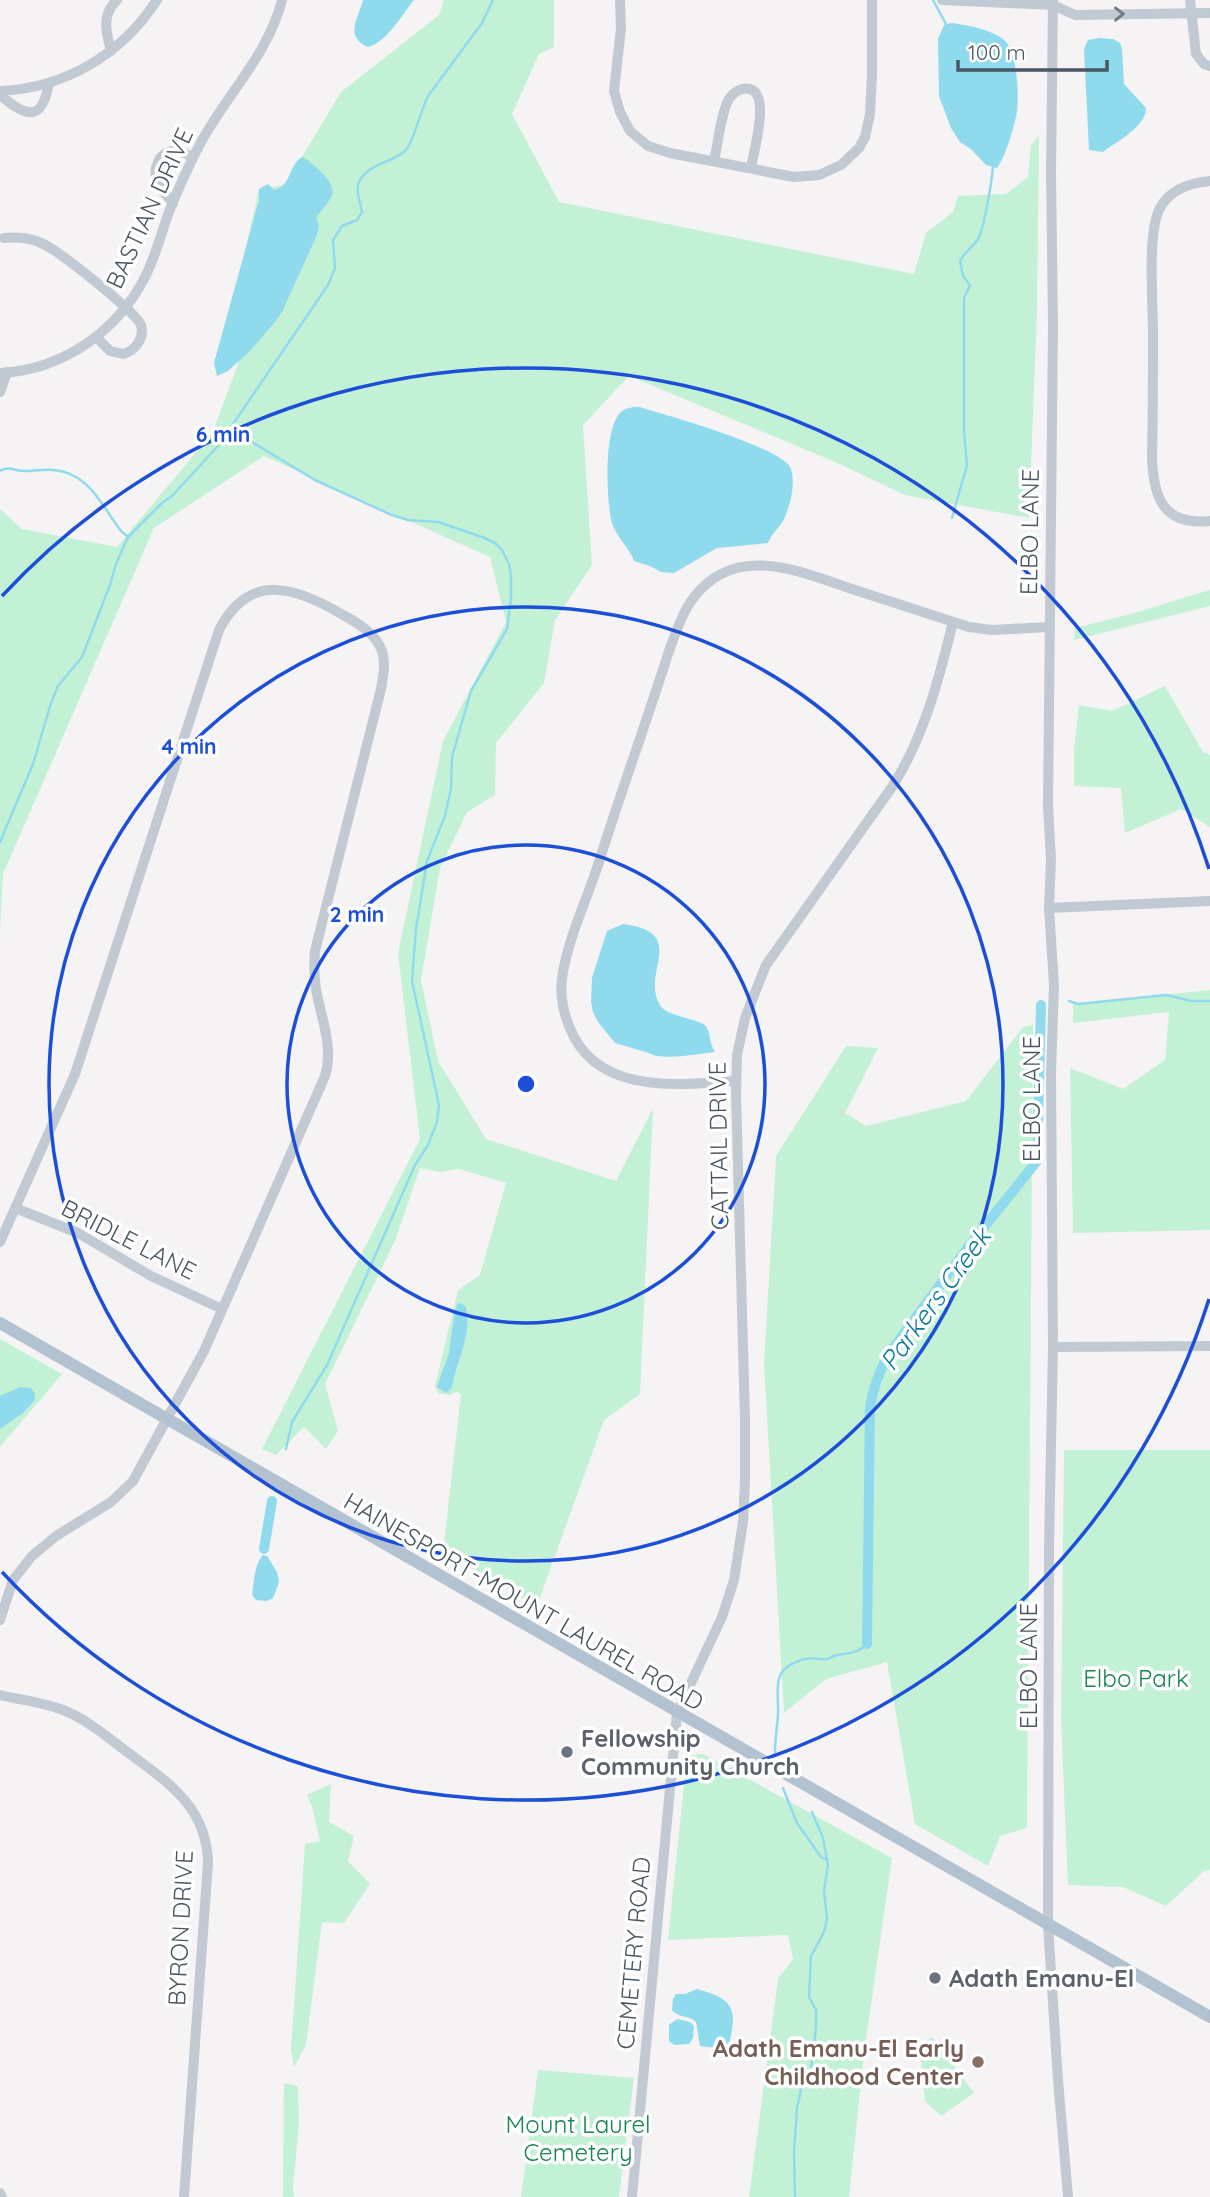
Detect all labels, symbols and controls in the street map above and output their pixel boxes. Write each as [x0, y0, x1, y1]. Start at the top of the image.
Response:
one-way arrow [1114, 7, 1125, 22]
scale bar [958, 28, 1107, 72]
text: 100 m [968, 39, 1026, 65]
street label: BASTIAN DRIVE [99, 123, 199, 293]
text: 6 min [196, 421, 250, 447]
street label: ELBO LANE [1013, 469, 1045, 595]
text: 4 min [161, 733, 217, 759]
text: 2 min [330, 901, 384, 927]
street label: ELBO LANE [1016, 1036, 1046, 1162]
street label: CATTAIL DRIVE [702, 1062, 734, 1230]
centre of rings [514, 1072, 538, 1096]
street label: BRIDLE LANE [57, 1192, 201, 1286]
water label: Parkers Creek [872, 1220, 999, 1377]
street label: HAINESPORT-MOUNT LAUREL ROAD [339, 1485, 709, 1717]
street label: ELBO LANE [1013, 1603, 1043, 1729]
park label: Elbo Park [1083, 1663, 1189, 1693]
place label: Fellowship Community Church [581, 1723, 800, 1781]
marker: Fellowship Community Church [559, 1744, 575, 1760]
street label: BYRON DRIVE [161, 1849, 199, 2007]
street label: CEMETERY ROAD [610, 1855, 656, 2051]
place label: Adath Emanu-El [949, 1963, 1134, 1993]
marker: Adath Emanu-El [927, 1970, 943, 1986]
place label: Adath Emanu-El Early Childhood Center [713, 2033, 964, 2091]
marker: Adath Emanu-El Early Childhood Center [970, 2054, 986, 2070]
park label: Mount Laurel Cemetery [505, 2109, 651, 2167]

